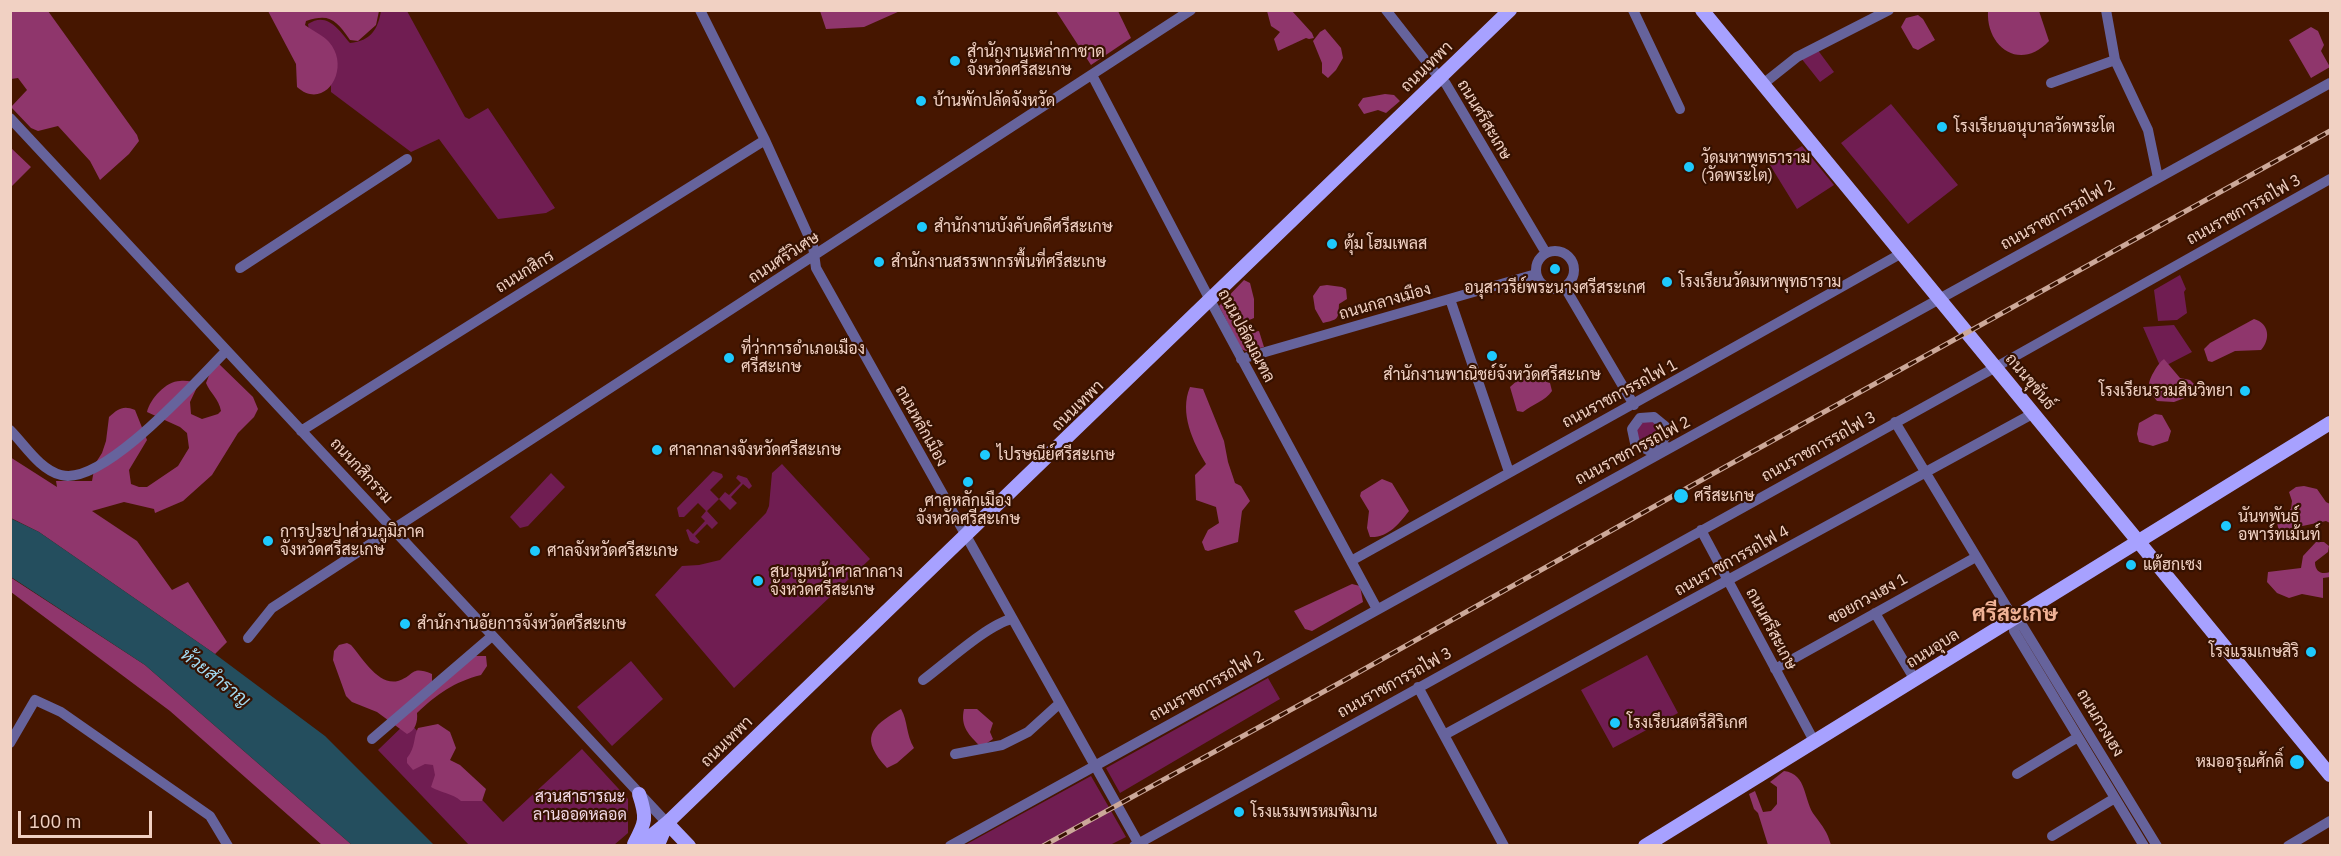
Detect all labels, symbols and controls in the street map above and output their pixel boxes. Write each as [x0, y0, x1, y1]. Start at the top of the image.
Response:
street label: ถนนเทพา [1397, 38, 1457, 96]
place label: สำนักงานเหล่ากาชาด จังหวัดศรีสะเกษ [967, 42, 1105, 80]
marker: สำนักงานเหล่ากาชาด จังหวัดศรีสะเกษ [948, 54, 962, 68]
street label: ถนนศรีสะเกษ [1453, 77, 1515, 163]
place label: บ้านพักปลัดจังหวัด [933, 91, 1055, 111]
marker: บ้านพักปลัดจังหวัด [914, 94, 928, 108]
place label: โรงเรียนอนุบาลวัดพระโต [1954, 117, 2115, 137]
marker: โรงเรียนอนุบาลวัดพระโต [1935, 120, 1949, 134]
place label: วัดมหาพุทธาราม (วัดพระโต) [1701, 148, 1810, 186]
marker: วัดมหาพุทธาราม (วัดพระโต) [1682, 160, 1696, 174]
street label: ถนนราชการรถไฟ 3 [2183, 171, 2305, 249]
street label: ถนนราชการรถไฟ 2 [1997, 176, 2119, 254]
place label: สำนักงานบังคับคดีศรีสะเกษ [934, 217, 1113, 237]
marker: สำนักงานบังคับคดีศรีสะเกษ [915, 220, 929, 234]
street label: ถนนศรีวิเศษ [745, 228, 823, 288]
place label: ตุ้ม โฮมเพลส [1344, 234, 1427, 254]
marker: ตุ้ม โฮมเพลส [1325, 237, 1339, 251]
street label: ถนนกสิกร [492, 247, 558, 297]
place label: สำนักงานสรรพากรพื้นที่ศรีสะเกษ [891, 252, 1106, 272]
marker: สำนักงานสรรพากรพื้นที่ศรีสะเกษ [872, 255, 886, 269]
marker: อนุสาวรีย์พระนางศรีสระเกศ [1548, 262, 1562, 276]
place label: โรงเรียนวัดมหาพุทธาราม [1679, 272, 1841, 292]
marker: โรงเรียนวัดมหาพุทธาราม [1660, 275, 1674, 289]
place label: อนุสาวรีย์พระนางศรีสระเกศ [1464, 278, 1646, 298]
street label: ถนนกลางเมือง [1337, 280, 1433, 324]
street label: ถนนปลัดมณฑล [1213, 286, 1279, 386]
place label: ที่ว่าการอำเภอเมือง ศรีสะเกษ [741, 339, 865, 377]
marker: สำนักงานพาณิชย์จังหวัดศรีสะเกษ [1485, 349, 1499, 363]
street label: ถนนขุขันธ์ [2001, 350, 2059, 414]
marker: ที่ว่าการอำเภอเมือง ศรีสะเกษ [722, 351, 736, 365]
street label: ถนนราชการรถไฟ 1 [1559, 356, 1681, 432]
place label: สำนักงานพาณิชย์จังหวัดศรีสะเกษ [1383, 365, 1601, 385]
street label: ถนนเทพา [1048, 377, 1108, 435]
place label: โรงเรียนรวมสินวิทยา [2099, 381, 2233, 401]
street label: ถนนหลักเมือง [891, 382, 951, 470]
marker: โรงเรียนรวมสินวิทยา [2238, 384, 2252, 398]
street label: ถนนราชการรถไฟ 3 [1758, 408, 1880, 486]
street label: ถนนราชการรถไฟ 2 [1572, 413, 1694, 489]
street label: ถนนกสิกรรม [326, 434, 396, 508]
place label: ศาลากลางจังหวัดศรีสะเกษ [669, 440, 841, 460]
marker: ศาลากลางจังหวัดศรีสะเกษ [650, 443, 664, 457]
place label: ไปรษณีย์ศรีสะเกษ [997, 445, 1115, 465]
marker: ไปรษณีย์ศรีสะเกษ [978, 448, 992, 462]
marker: ศาลหลักเมือง จังหวัดศรีสะเกษ [961, 475, 975, 489]
place label: ศรีสะเกษ [1694, 486, 1754, 506]
marker: ศรีสะเกษ [1672, 487, 1690, 505]
place label: ศาลหลักเมือง จังหวัดศรีสะเกษ [916, 491, 1020, 529]
place label: นันทพันธ์ อพาร์ทเม้นท์ [2238, 507, 2320, 545]
marker: นันทพันธ์ อพาร์ทเม้นท์ [2219, 519, 2233, 533]
place label: การประปาส่วนภูมิภาค จังหวัดศรีสะเกษ [280, 522, 424, 560]
street label: ถนนราชการรถไฟ 4 [1671, 522, 1793, 600]
marker: การประปาส่วนภูมิภาค จังหวัดศรีสะเกษ [261, 534, 275, 548]
place label: ศาลจังหวัดศรีสะเกษ [547, 541, 678, 561]
marker: ศาลจังหวัดศรีสะเกษ [528, 544, 542, 558]
place label: แต้ฮกเซง [2143, 555, 2202, 575]
marker: แต้ฮกเซง [2124, 558, 2138, 572]
place label: สนามหน้าศาลากลาง จังหวัดศรีสะเกษ [770, 562, 903, 600]
street label: ซอยกวงเฮง 1 [1825, 569, 1911, 629]
marker: สนามหน้าศาลากลาง จังหวัดศรีสะเกษ [751, 574, 765, 588]
street label: ถนนศรีสะเกษ [1741, 585, 1801, 673]
district label: ศรีสะเกษ [1972, 602, 2058, 628]
place label: สำนักงานอัยการจังหวัดศรีสะเกษ [417, 614, 626, 634]
marker: สำนักงานอัยการจังหวัดศรีสะเกษ [398, 617, 412, 631]
street label: ถนนอุบล [1903, 625, 1963, 673]
place label: โรงแรมเกษสิริ [2209, 642, 2299, 662]
water label: ห้วยสำราญ [176, 644, 254, 712]
street label: ถนนราชการรถไฟ 3 [1334, 644, 1456, 722]
marker: โรงแรมเกษสิริ [2304, 645, 2318, 659]
street label: ถนนราชการรถไฟ 2 [1146, 647, 1268, 725]
street label: ถนนกวงเฮง [2072, 686, 2128, 760]
street label: ถนนเทพา [697, 713, 757, 771]
place label: โรงเรียนสตรีสิริเกศ [1627, 713, 1748, 733]
marker: โรงเรียนสตรีสิริเกศ [1608, 716, 1622, 730]
place label: หมออรุณศักดิ์ [2196, 752, 2284, 772]
marker: หมออรุณศักดิ์ [2288, 753, 2306, 771]
park label: สวนสาธารณะ ลานออดหลอด [533, 787, 627, 825]
scale bar [21, 799, 154, 837]
place label: โรงแรมพรหมพิมาน [1251, 802, 1377, 822]
marker: โรงแรมพรหมพิมาน [1232, 805, 1246, 819]
text: 100 m [29, 810, 81, 833]

